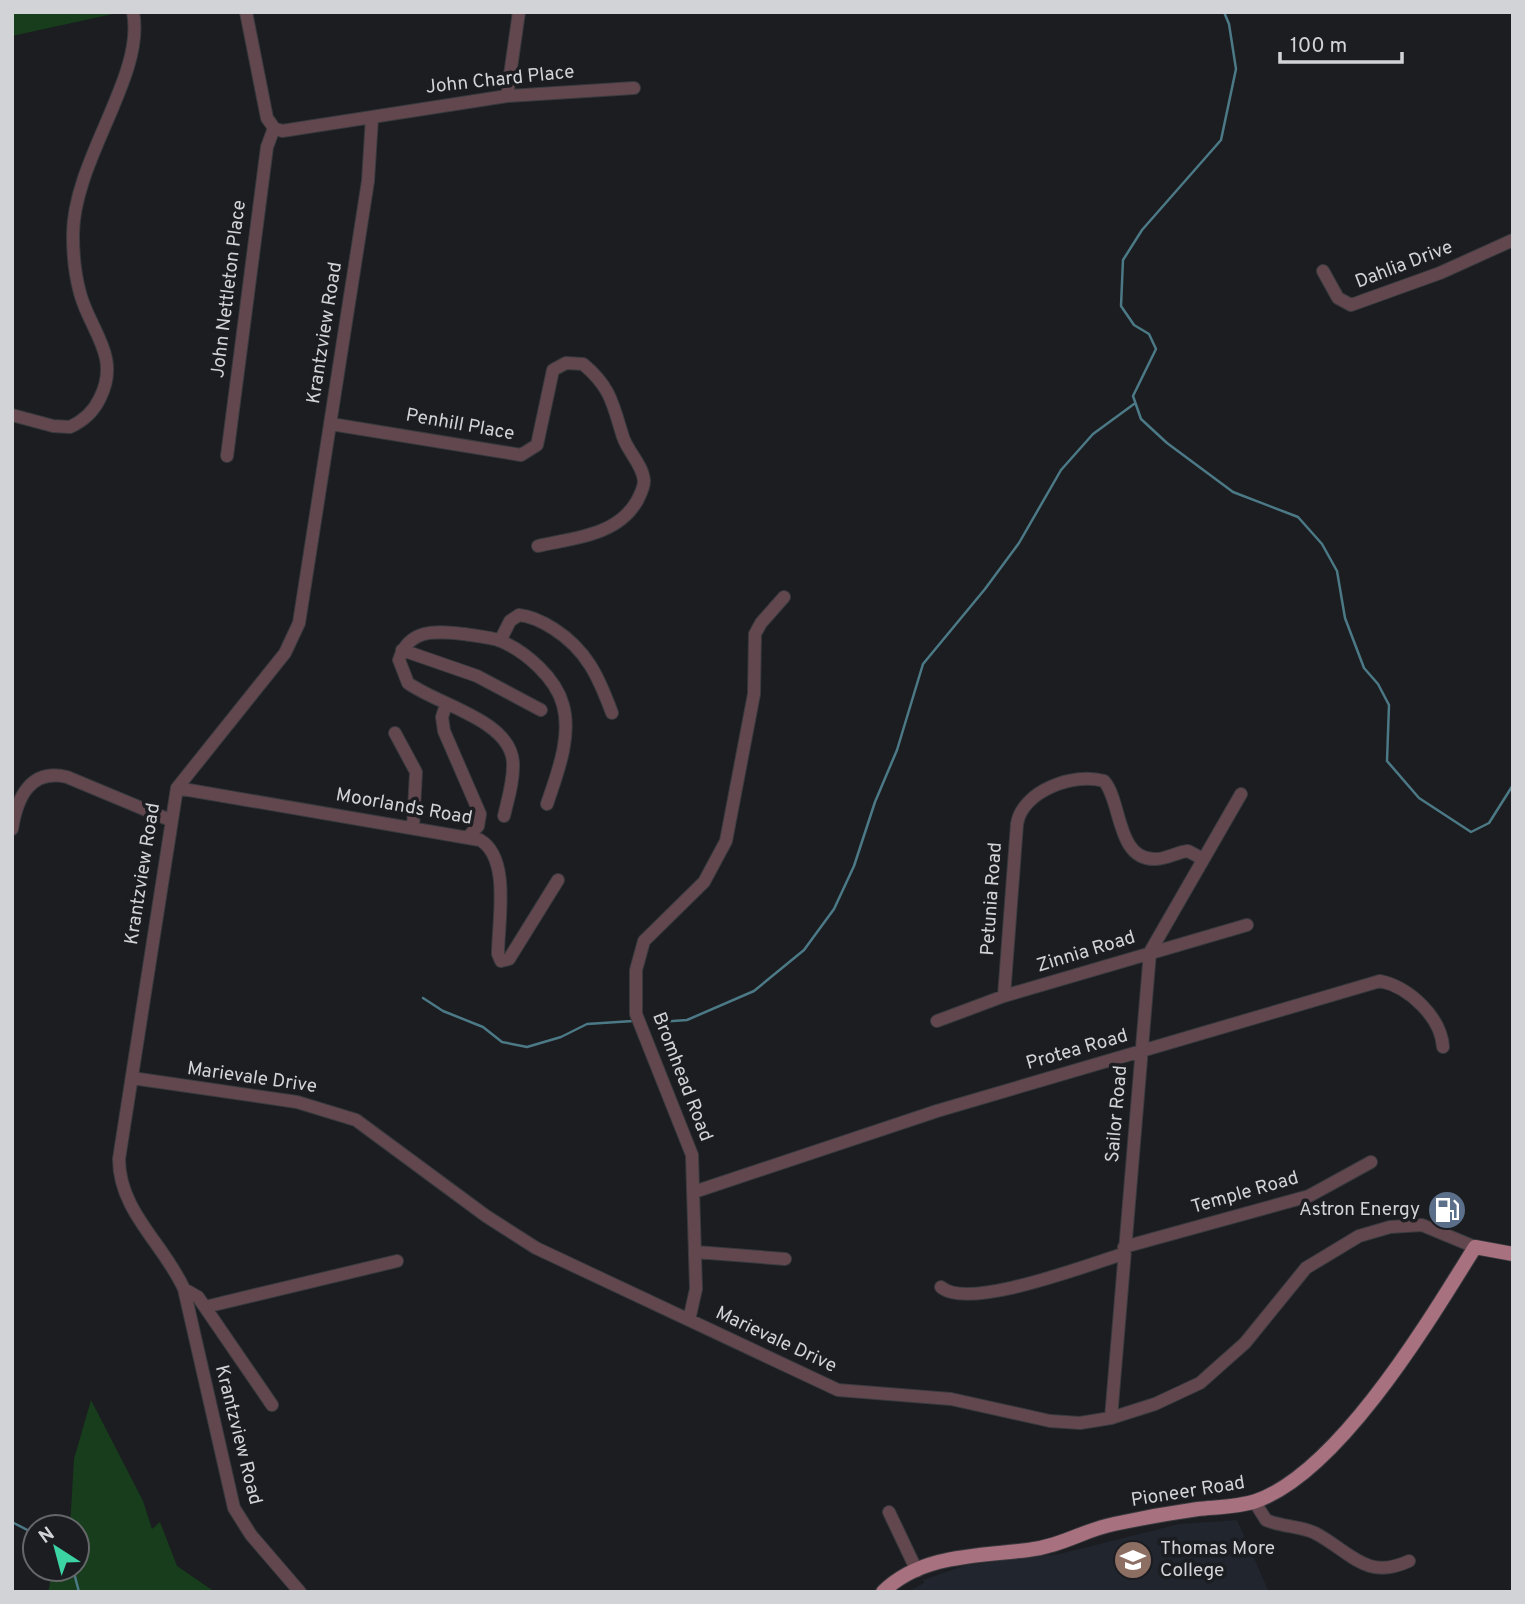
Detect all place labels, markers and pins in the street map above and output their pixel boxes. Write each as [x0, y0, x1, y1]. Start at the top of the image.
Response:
fuel station icon: Astron Energy [1426, 1189, 1468, 1231]
place label: Astron Energy [1299, 1198, 1420, 1222]
place label: Thomas More College [1160, 1537, 1275, 1583]
school or university icon: Thomas More College [1112, 1539, 1154, 1581]

